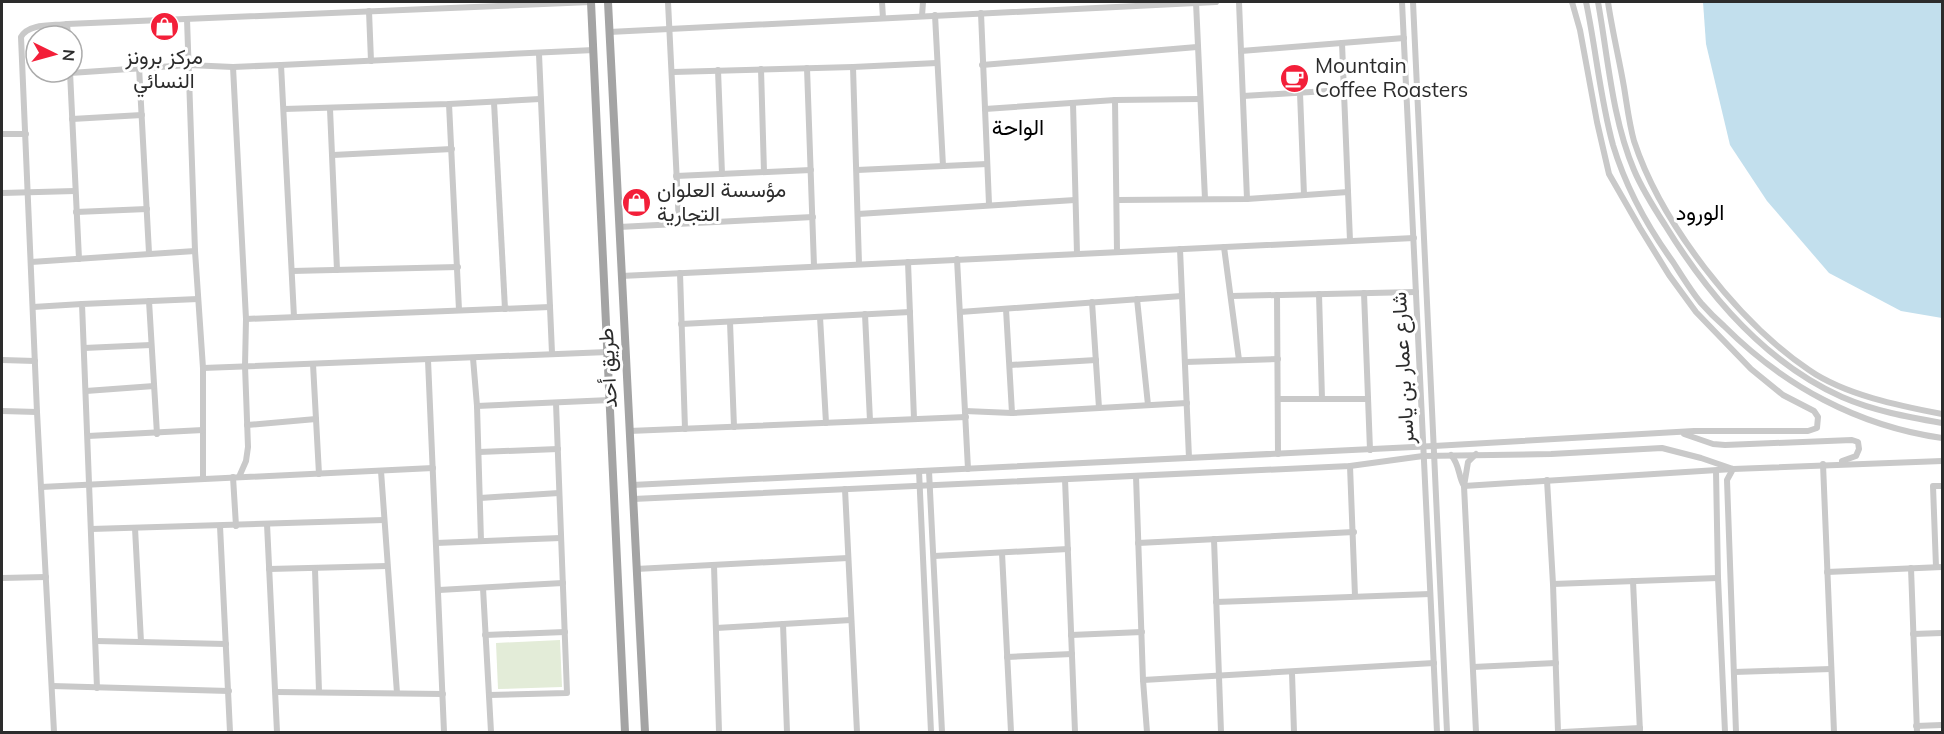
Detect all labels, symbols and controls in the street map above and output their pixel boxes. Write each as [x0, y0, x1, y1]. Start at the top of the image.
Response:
shop icon: مركز برونز النسائي [148, 10, 180, 42]
north arrow [24, 24, 84, 84]
place label: مركز برونز النسائي [124, 43, 203, 98]
text: N [58, 48, 79, 62]
place label: Mountain Coffee Roasters [1315, 52, 1468, 102]
cafe icon: Mountain Coffee Roasters [1278, 62, 1310, 94]
district label: الواحة [992, 113, 1044, 141]
place label: مؤسسة العلوان التجارية [657, 176, 786, 227]
shop icon: مؤسسة العلوان التجارية [620, 186, 652, 218]
district label: الورود [1676, 198, 1724, 226]
street label: شارع عمار بن ياسر [1385, 291, 1421, 446]
street label: طريق أحد [592, 327, 623, 409]

